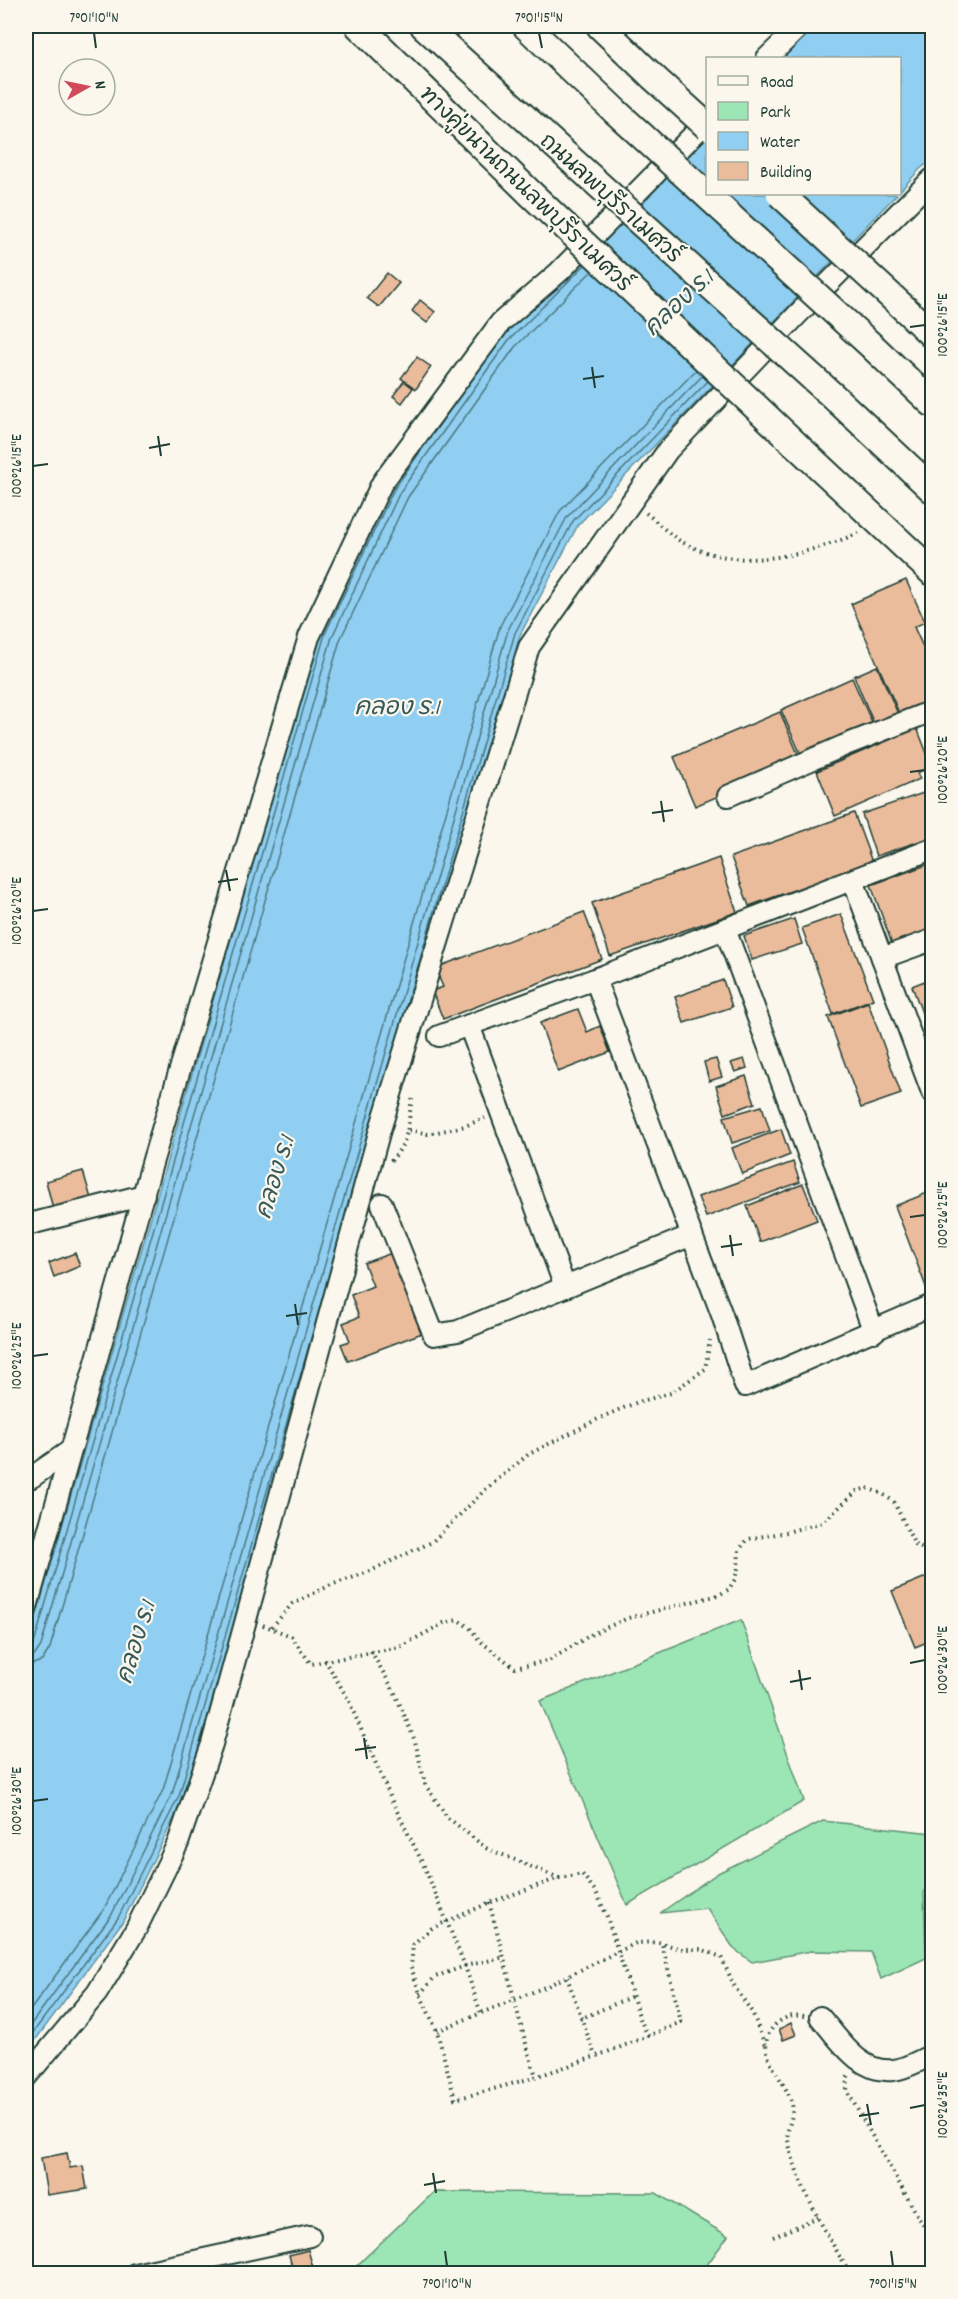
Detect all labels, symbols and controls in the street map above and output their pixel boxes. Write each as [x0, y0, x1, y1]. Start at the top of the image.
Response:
text: 7°01'10"N [69, 8, 119, 30]
text: 7°01'15"N [515, 8, 563, 30]
north arrow [57, 57, 117, 117]
legend [706, 57, 901, 195]
text: Road [760, 71, 794, 96]
text: N [87, 79, 111, 91]
street label: ทางคู่ขนานถนนลพบุรีราเมศวร์ [415, 80, 639, 296]
text: Park [760, 101, 791, 126]
street label: ถนนลพบุรีราเมศวร์ [536, 126, 688, 268]
text: Water [760, 131, 800, 156]
text: Building [760, 161, 812, 186]
water label: คลอง ร.1 [637, 262, 724, 346]
text: 100°26'15"E [933, 293, 955, 357]
text: 100°26'15"E [7, 434, 29, 498]
water label: คลอง ร.1 [354, 692, 441, 726]
text: 100°26'20"E [933, 736, 955, 804]
text: 100°26'20"E [7, 877, 29, 945]
water label: คลอง ร.1 [248, 1131, 306, 1224]
text: 100°26'25"E [933, 1181, 955, 1248]
text: 100°26'25"E [7, 1322, 29, 1389]
water label: คลอง ร.1 [109, 1596, 167, 1689]
text: 100°26'30"E [933, 1626, 955, 1694]
text: 100°26'30"E [7, 1767, 29, 1835]
text: 100°26'35"E [933, 2071, 955, 2139]
text: 7°01'10"N [422, 2274, 472, 2296]
text: 7°01'15"N [869, 2274, 917, 2296]

